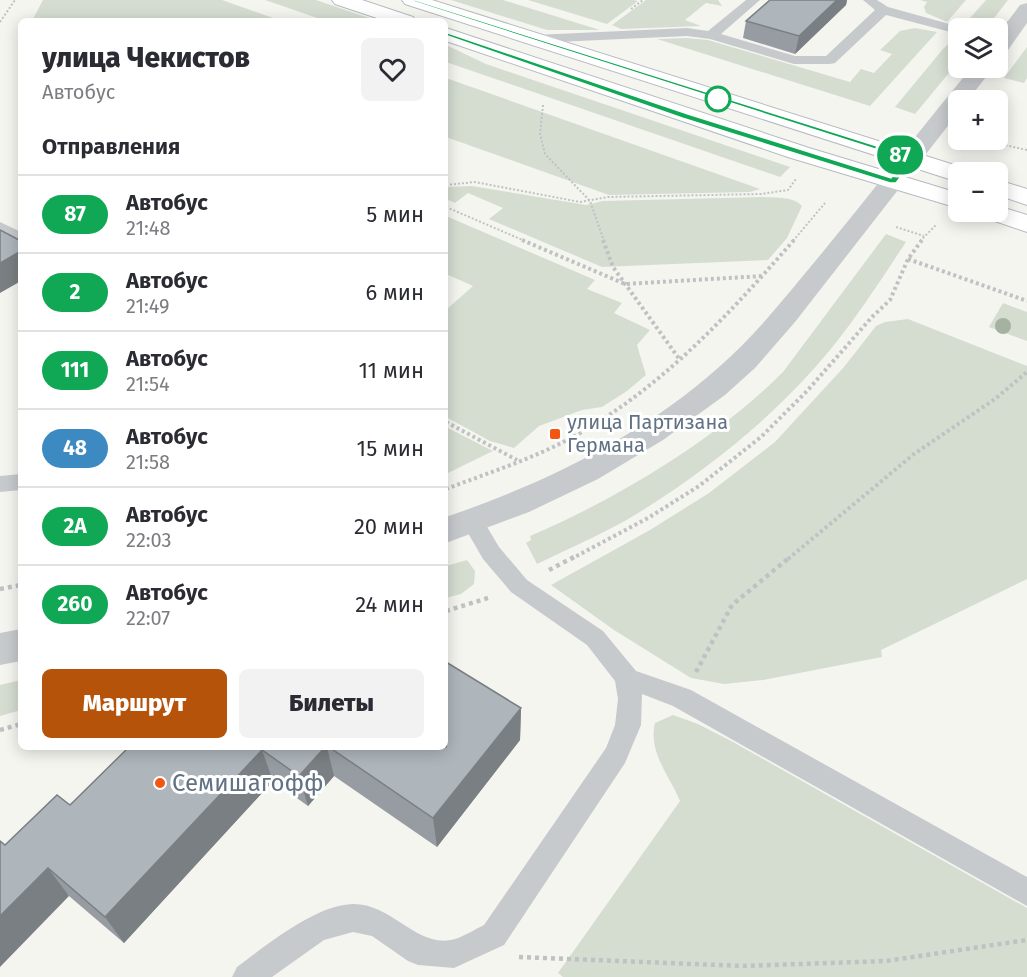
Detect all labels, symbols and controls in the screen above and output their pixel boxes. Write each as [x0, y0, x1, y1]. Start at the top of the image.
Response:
map controls [948, 18, 1008, 222]
button: layers [948, 18, 1008, 78]
button: heart [361, 38, 424, 101]
text: улица Чекистов [42, 41, 250, 74]
text: Автобус [42, 80, 115, 104]
unlabelled marker [705, 86, 731, 112]
button: + [948, 90, 1008, 150]
text: Отправления [42, 133, 180, 160]
line badge: 87 [873, 136, 927, 174]
text: 87 [889, 142, 911, 168]
button: − [948, 162, 1008, 222]
text: Автобус [126, 189, 208, 216]
text: 87 [64, 201, 86, 227]
text: 5 мин [366, 201, 424, 228]
text: 21:48 [126, 216, 170, 240]
text: Автобус [126, 267, 208, 294]
text: 2 [70, 279, 80, 305]
text: 6 мин [365, 279, 424, 306]
text: 21:49 [126, 294, 170, 318]
text: Автобус [126, 345, 208, 372]
text: 111 [61, 357, 89, 383]
text: 11 мин [358, 357, 424, 384]
text: 21:54 [126, 372, 170, 396]
place label: улица Партизана Германа [567, 410, 728, 457]
text: Автобус [126, 423, 208, 450]
marker: улица Партизана Германа [548, 427, 562, 441]
text: 48 [63, 435, 87, 461]
text: 15 мин [357, 435, 424, 462]
text: 21:58 [126, 450, 170, 474]
text: Автобус [126, 501, 208, 528]
text: 2А [63, 513, 87, 539]
text: 20 мин [354, 513, 424, 540]
text: 22:03 [126, 528, 172, 552]
text: Автобус [126, 579, 208, 606]
text: 260 [58, 591, 93, 617]
text: 24 мин [355, 591, 424, 618]
text: 22:07 [126, 606, 170, 630]
button: Маршрут [42, 669, 227, 738]
button: Билеты [239, 669, 424, 738]
place label: Семишагофф [172, 769, 324, 797]
marker: Семишагофф [153, 776, 167, 790]

